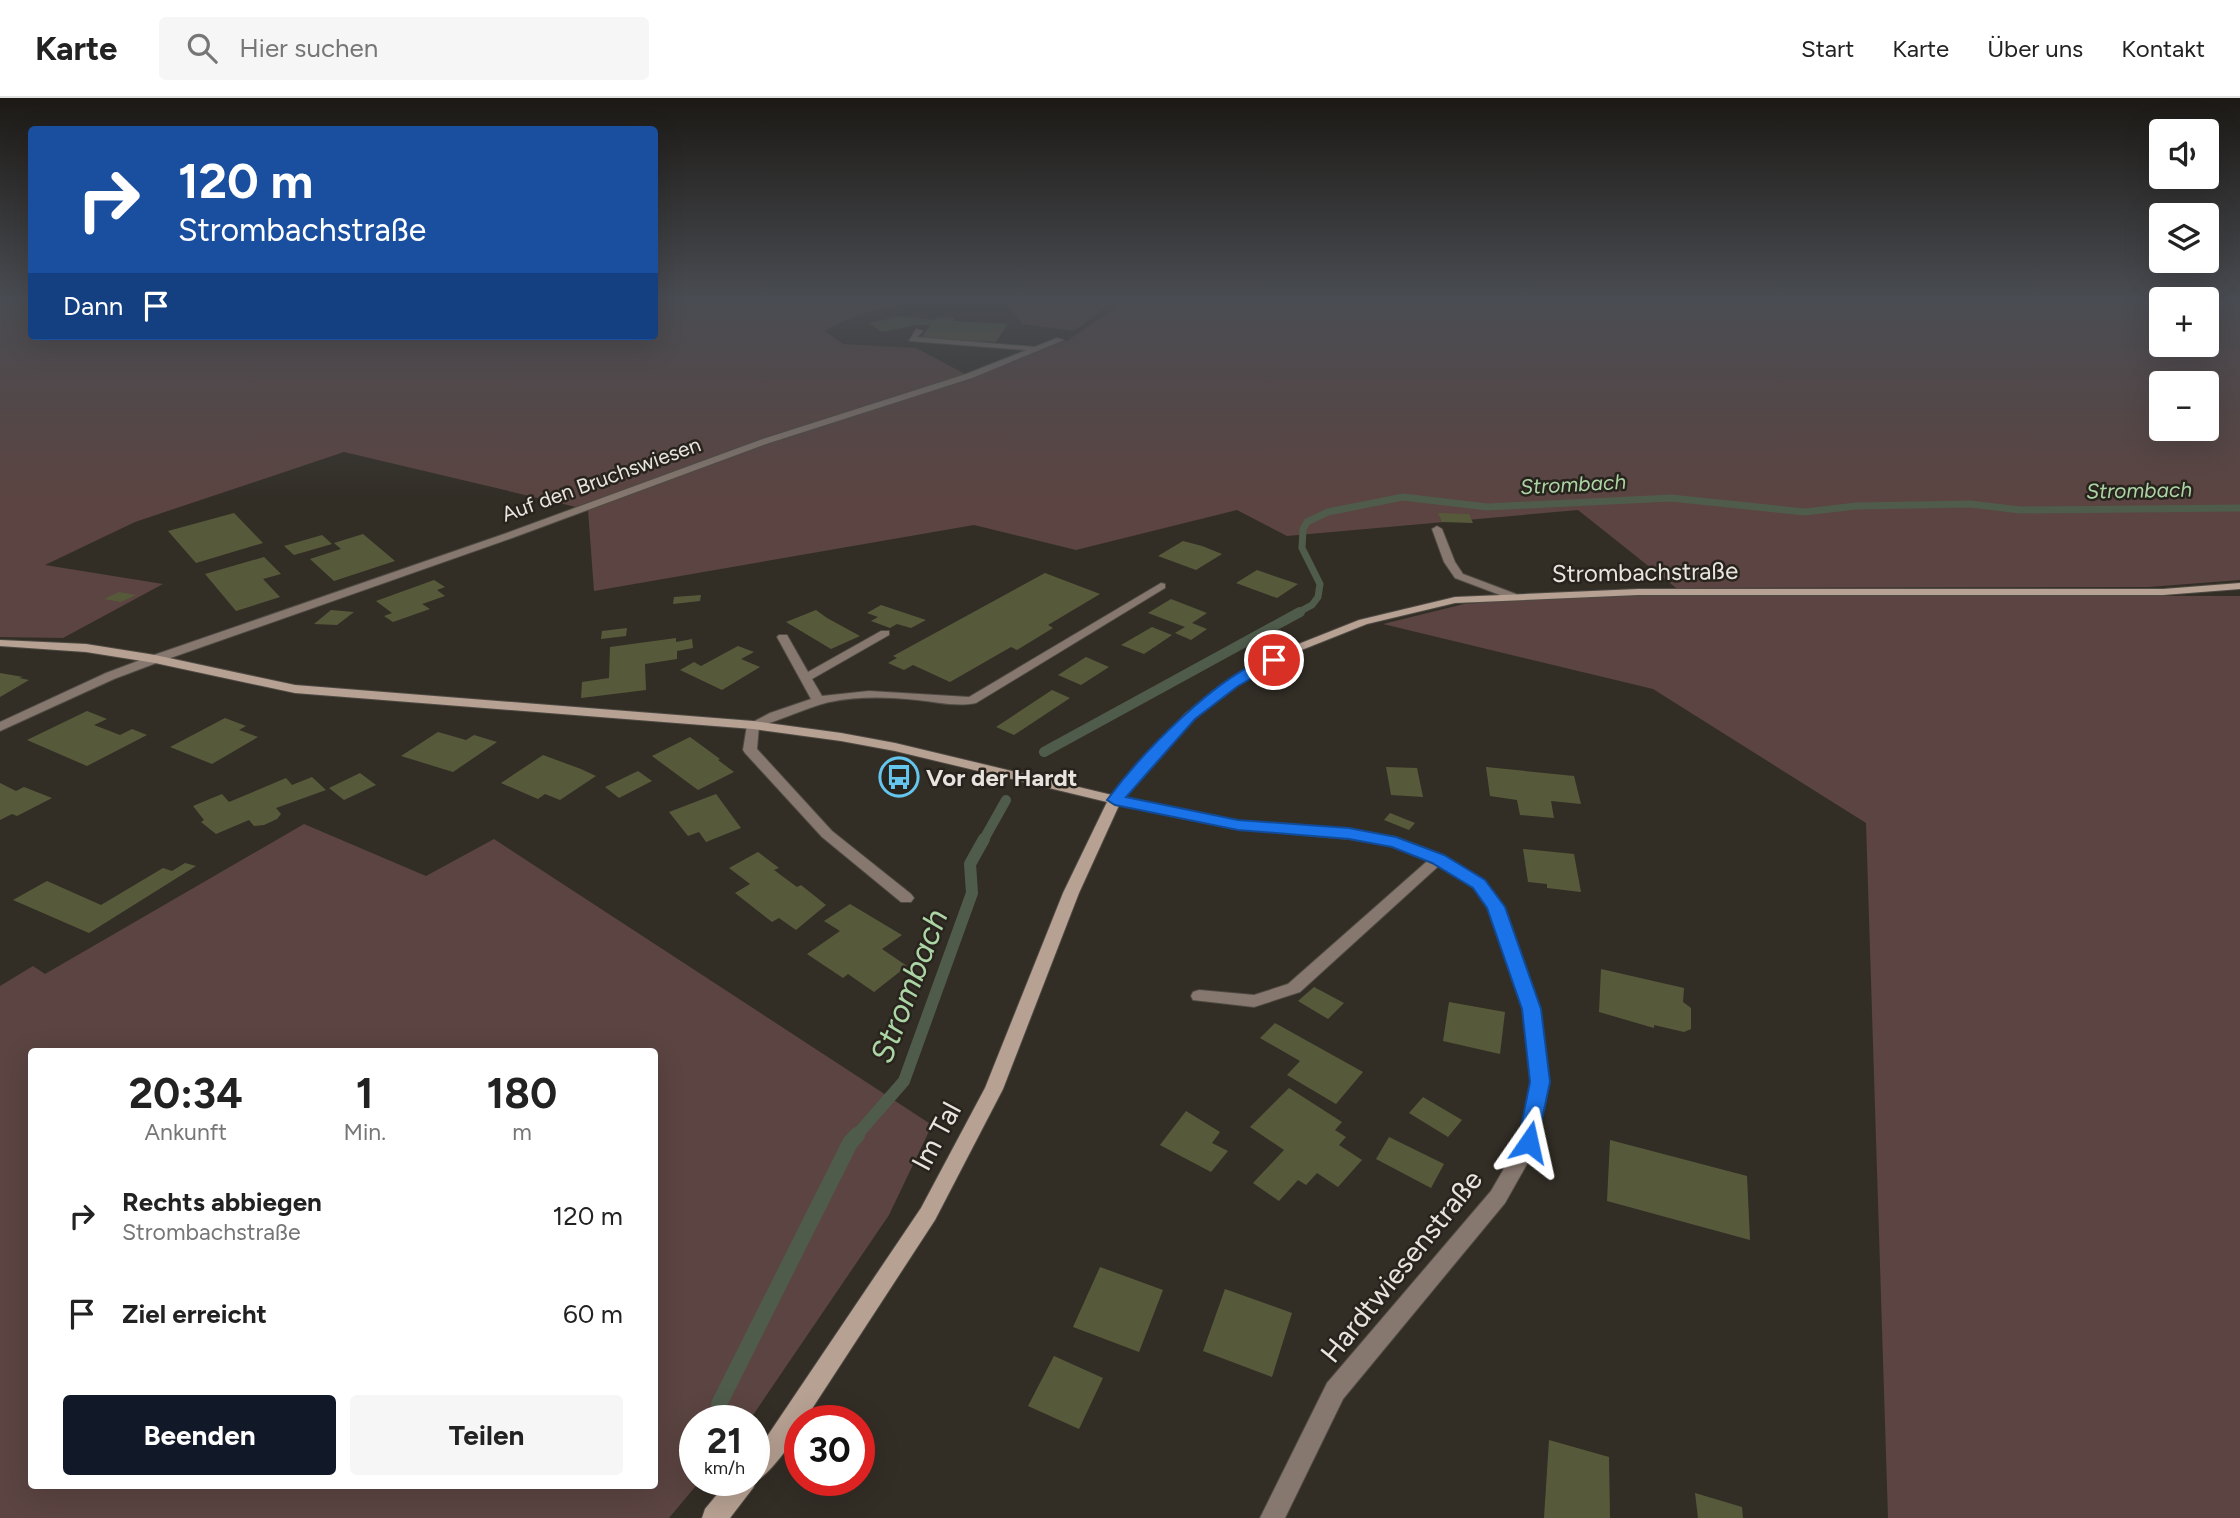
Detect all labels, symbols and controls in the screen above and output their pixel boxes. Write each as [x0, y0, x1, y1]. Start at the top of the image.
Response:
search box [159, 17, 649, 80]
text: Karte [35, 29, 117, 68]
icon: search [183, 29, 221, 67]
text: Hier suchen [239, 32, 378, 64]
text: Start [1801, 34, 1854, 63]
text: Karte [1892, 34, 1949, 63]
text: Über uns [1987, 34, 2083, 63]
text: Kontakt [2121, 34, 2205, 63]
map controls [2149, 119, 2219, 441]
button: sound [2149, 119, 2219, 189]
text: 120 m [178, 151, 313, 210]
icon: right [63, 154, 154, 245]
button: layers [2149, 203, 2219, 273]
text: Strombachstraße [178, 211, 426, 249]
icon: arrive [137, 287, 175, 325]
button: + [2149, 287, 2219, 357]
text: Dann [63, 290, 123, 322]
button: − [2149, 371, 2219, 441]
street label: Auf den Bruchswiesen [498, 431, 704, 527]
water label: Strombach [1519, 469, 1627, 499]
water label: Strombach [2086, 477, 2192, 503]
street label: Strombachstraße [1552, 556, 1738, 588]
pin [1244, 630, 1304, 690]
icon: arrive [1255, 641, 1293, 679]
bus stop icon: Vor der Hardt [878, 756, 920, 798]
place label: Vor der Hardt [926, 763, 1077, 792]
water label: Strombach [862, 904, 956, 1068]
text: 20:34 [129, 1068, 243, 1119]
text: 1 [356, 1068, 374, 1119]
text: 180 [487, 1068, 557, 1119]
street label: Im Tal [904, 1096, 968, 1176]
position arrow [1492, 1105, 1566, 1179]
text: Ankunft [145, 1118, 227, 1146]
text: Min. [344, 1118, 386, 1146]
text: m [512, 1118, 532, 1146]
street label: Hardtwiesenstraße [1313, 1163, 1489, 1369]
text: Rechts abbiegen [122, 1186, 322, 1218]
icon: right [63, 1197, 101, 1235]
text: 120 m [553, 1200, 623, 1232]
text: Strombachstraße [122, 1218, 300, 1246]
icon: arrive [63, 1295, 101, 1333]
text: Ziel erreicht [122, 1298, 267, 1330]
text: 60 m [563, 1298, 623, 1330]
button: Beenden [63, 1395, 336, 1475]
button: Teilen [350, 1395, 623, 1475]
speed limit sign: 30 [784, 1405, 875, 1496]
text: 21 [707, 1420, 742, 1462]
text: km/h [704, 1457, 745, 1479]

